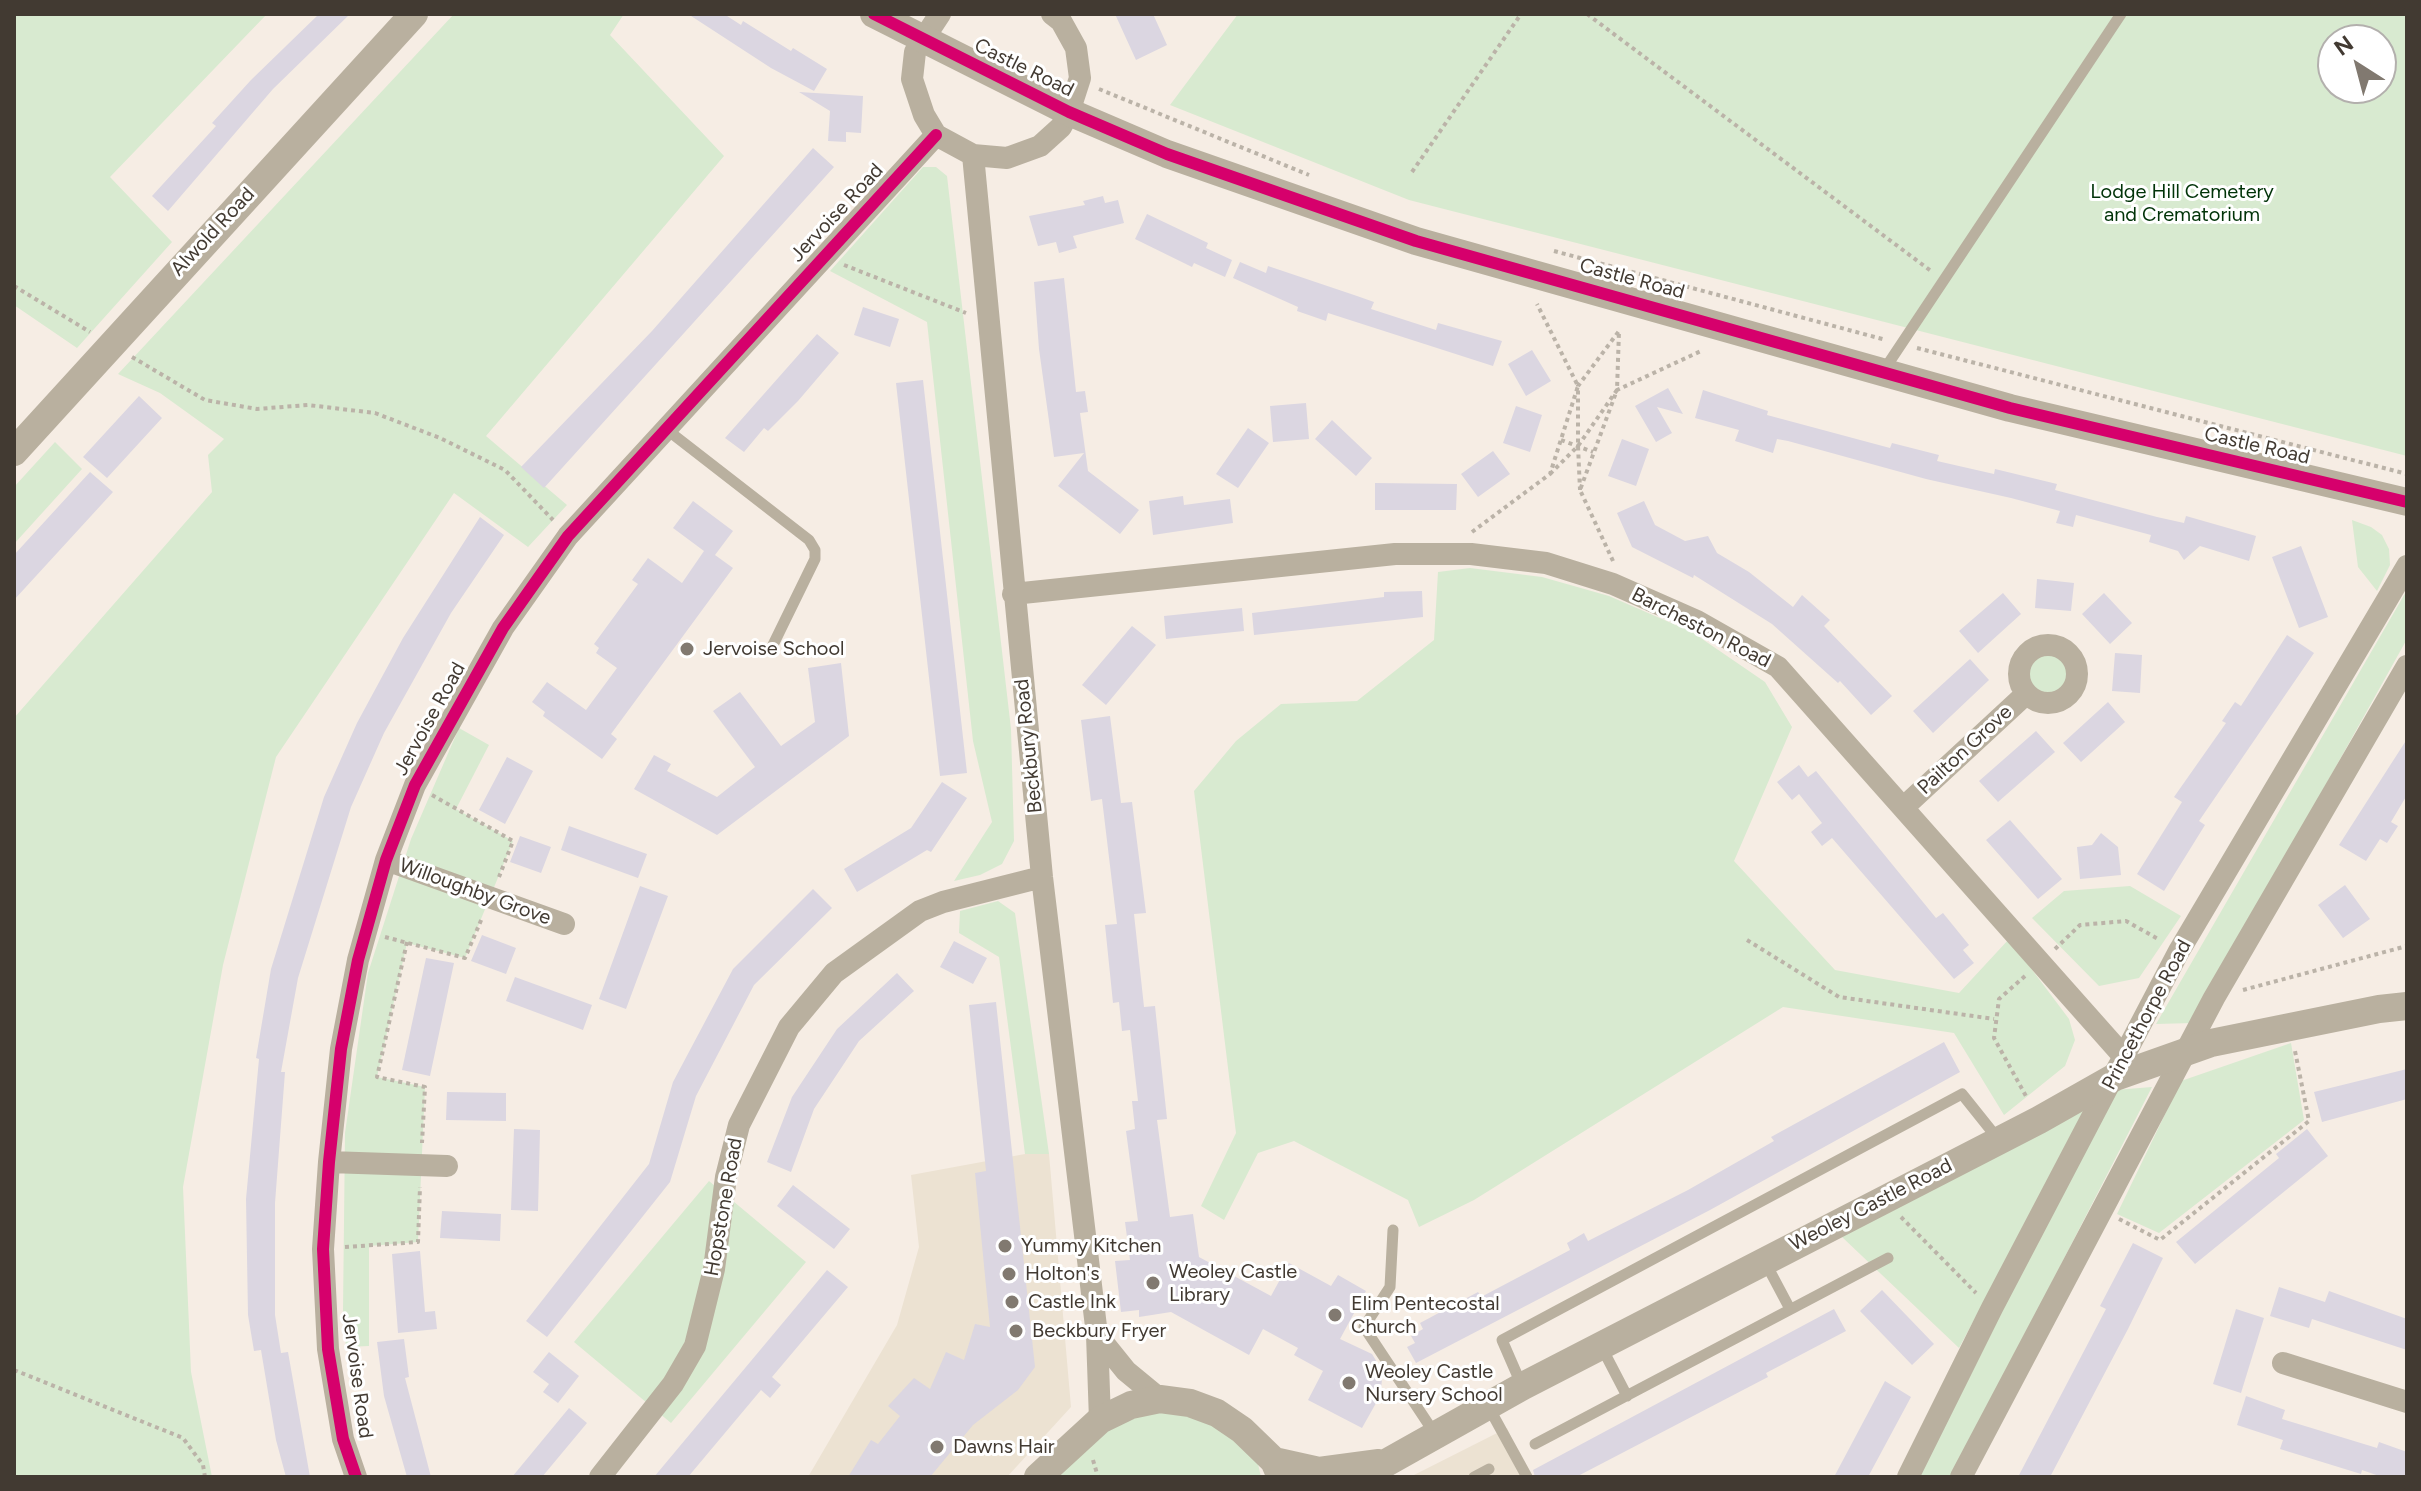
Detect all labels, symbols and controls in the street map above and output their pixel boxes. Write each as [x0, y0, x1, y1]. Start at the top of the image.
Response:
north arrow [2317, 24, 2397, 104]
text: N [2329, 30, 2359, 62]
street label: Castle Road [970, 34, 1078, 102]
street label: Jervoise Road [785, 159, 889, 267]
park label: Lodge Hill Cemetery and Crematorium [2090, 180, 2274, 227]
street label: Alwold Road [166, 183, 260, 281]
street label: Castle Road [1577, 253, 1687, 305]
street label: Castle Road [2202, 422, 2312, 470]
street label: Barcheston Road [1628, 583, 1774, 673]
place label: Jervoise School [703, 637, 844, 661]
marker: Jervoise School [678, 640, 696, 658]
street label: Jervoise Road [389, 658, 471, 780]
street label: Beckbury Road [1010, 678, 1048, 814]
street label: Pailton Grove [1913, 700, 2017, 800]
street label: Willoughby Grove [396, 853, 554, 931]
street label: Princethorpe Road [2097, 936, 2197, 1094]
street label: Hopstone Road [700, 1136, 748, 1278]
street label: Weoley Castle Road [1786, 1154, 1956, 1256]
place label: Yummy Kitchen [1021, 1234, 1161, 1258]
marker: Yummy Kitchen [996, 1237, 1014, 1255]
place label: Weoley Castle Library [1169, 1260, 1297, 1307]
place label: Holton's [1025, 1262, 1100, 1286]
marker: Holton's [1000, 1265, 1018, 1283]
marker: Weoley Castle Library [1144, 1274, 1162, 1292]
place label: Castle Ink [1028, 1290, 1116, 1314]
place label: Elim Pentecostal Church [1351, 1292, 1500, 1339]
marker: Castle Ink [1003, 1293, 1021, 1311]
marker: Elim Pentecostal Church [1326, 1306, 1344, 1324]
street label: Jervoise Road [336, 1312, 378, 1440]
place label: Beckbury Fryer [1032, 1319, 1166, 1343]
marker: Beckbury Fryer [1007, 1322, 1025, 1340]
place label: Weoley Castle Nursery School [1365, 1360, 1503, 1407]
marker: Weoley Castle Nursery School [1340, 1374, 1358, 1392]
place label: Dawns Hair [953, 1435, 1055, 1459]
marker: Dawns Hair [928, 1438, 946, 1456]

